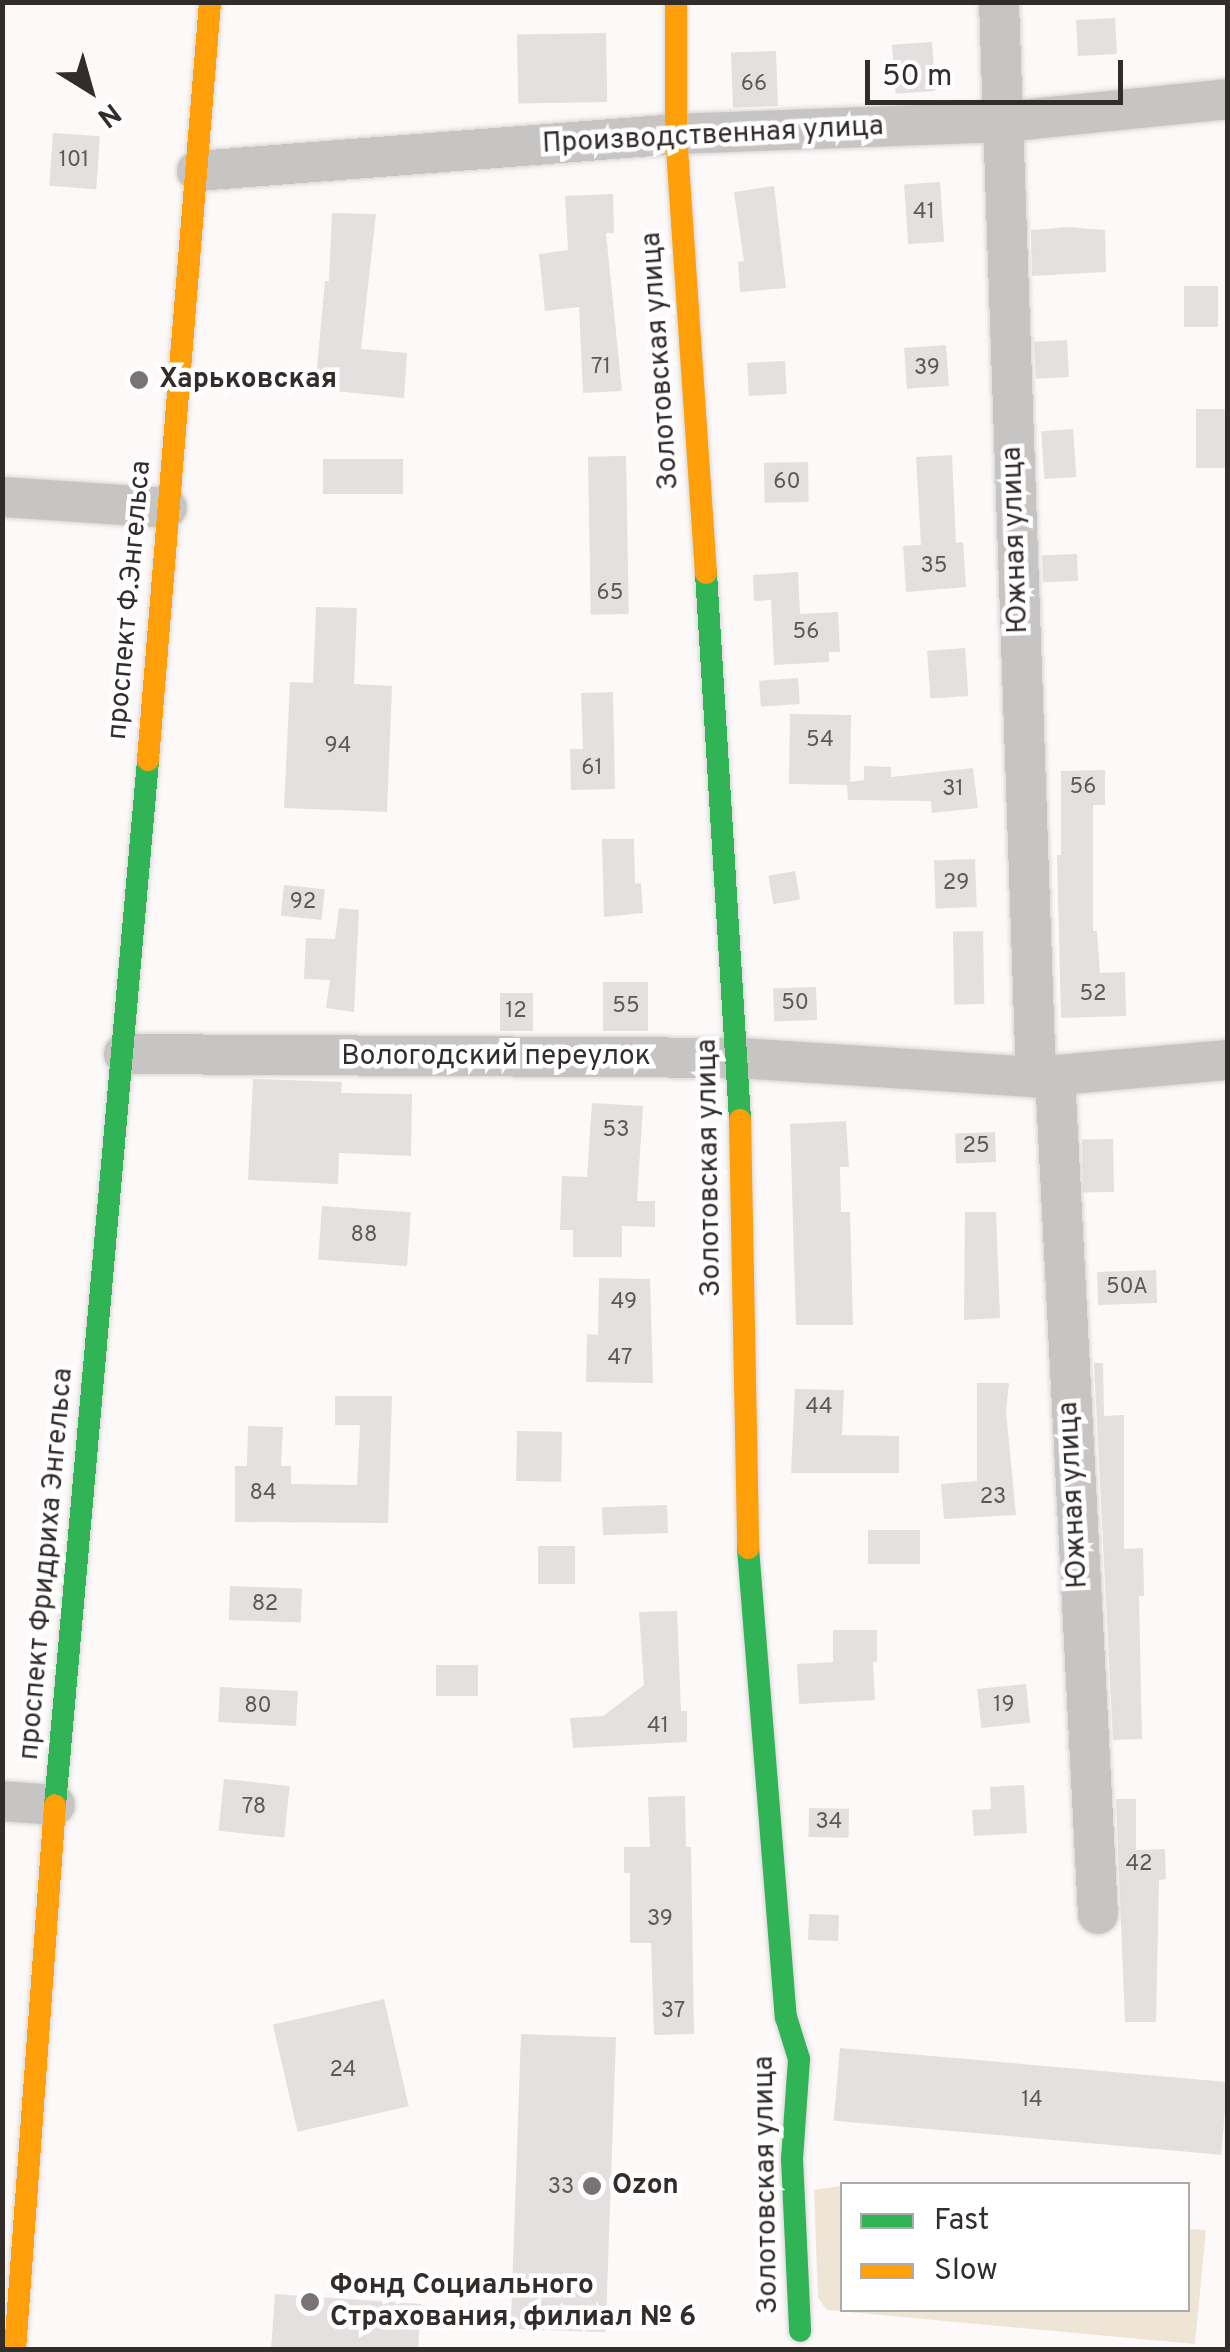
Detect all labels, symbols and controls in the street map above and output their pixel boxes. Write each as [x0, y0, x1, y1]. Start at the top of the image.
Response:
north arrow [40, 40, 140, 140]
scale bar [870, 40, 1128, 102]
text: 50 m [882, 59, 952, 96]
house number: 66 [741, 72, 767, 98]
text: N [89, 94, 127, 134]
street label: Производственная улица [541, 110, 885, 162]
house number: 101 [59, 148, 89, 174]
house number: 41 [913, 200, 935, 226]
street label: Золотовская улица [635, 231, 687, 491]
house number: 71 [591, 355, 611, 381]
house number: 39 [914, 356, 940, 382]
place label: Харьковская [159, 363, 337, 397]
marker: Харьковская [128, 369, 150, 391]
street label: Южная улица [996, 446, 1036, 634]
street label: проспект Ф.Энгельса [101, 459, 159, 741]
house number: 60 [773, 470, 801, 496]
house number: 35 [921, 554, 947, 580]
house number: 65 [597, 581, 623, 607]
house number: 56 [793, 620, 819, 646]
house number: 54 [806, 728, 834, 754]
house number: 94 [325, 734, 351, 760]
house number: 61 [581, 756, 603, 782]
house number: 56 [1070, 775, 1096, 801]
house number: 31 [942, 777, 964, 803]
house number: 29 [943, 871, 969, 897]
house number: 92 [290, 890, 316, 916]
house number: 52 [1079, 982, 1107, 1008]
house number: 50 [781, 991, 809, 1017]
house number: 55 [612, 994, 640, 1020]
house number: 12 [505, 999, 527, 1025]
street label: Золотовская улица [691, 1038, 729, 1298]
street label: Вологодский переулок [341, 1040, 651, 1074]
house number: 53 [603, 1118, 629, 1144]
house number: 25 [962, 1134, 990, 1160]
house number: 88 [351, 1223, 377, 1249]
house number: 50А [1106, 1275, 1148, 1301]
house number: 49 [611, 1290, 637, 1316]
house number: 47 [608, 1346, 632, 1372]
street label: проспект Фридриха Энгельса [13, 1367, 81, 1761]
house number: 44 [805, 1395, 833, 1421]
street label: Южная улица [1052, 1401, 1096, 1589]
house number: 84 [249, 1481, 277, 1507]
house number: 23 [980, 1485, 1006, 1511]
house number: 82 [252, 1592, 278, 1618]
house number: 19 [993, 1693, 1015, 1719]
house number: 80 [244, 1694, 272, 1720]
house number: 41 [647, 1714, 669, 1740]
house number: 78 [242, 1795, 266, 1821]
house number: 34 [816, 1810, 842, 1836]
house number: 42 [1125, 1852, 1153, 1878]
house number: 39 [647, 1907, 673, 1933]
house number: 37 [661, 1999, 685, 2025]
street label: Золотовская улица [748, 2055, 786, 2315]
house number: 24 [330, 2058, 356, 2084]
house number: 14 [1021, 2088, 1043, 2114]
place label: Ozon [612, 2169, 679, 2203]
house number: 33 [548, 2175, 574, 2201]
marker: Ozon [581, 2175, 603, 2197]
legend [840, 2182, 1190, 2312]
text: Fast [934, 2203, 989, 2240]
text: Slow [934, 2253, 998, 2290]
place label: Фонд Социального Страхования, филиал № 6 [330, 2269, 696, 2335]
marker: Фонд Социального Страхования, филиал № 6 [299, 2291, 321, 2313]

